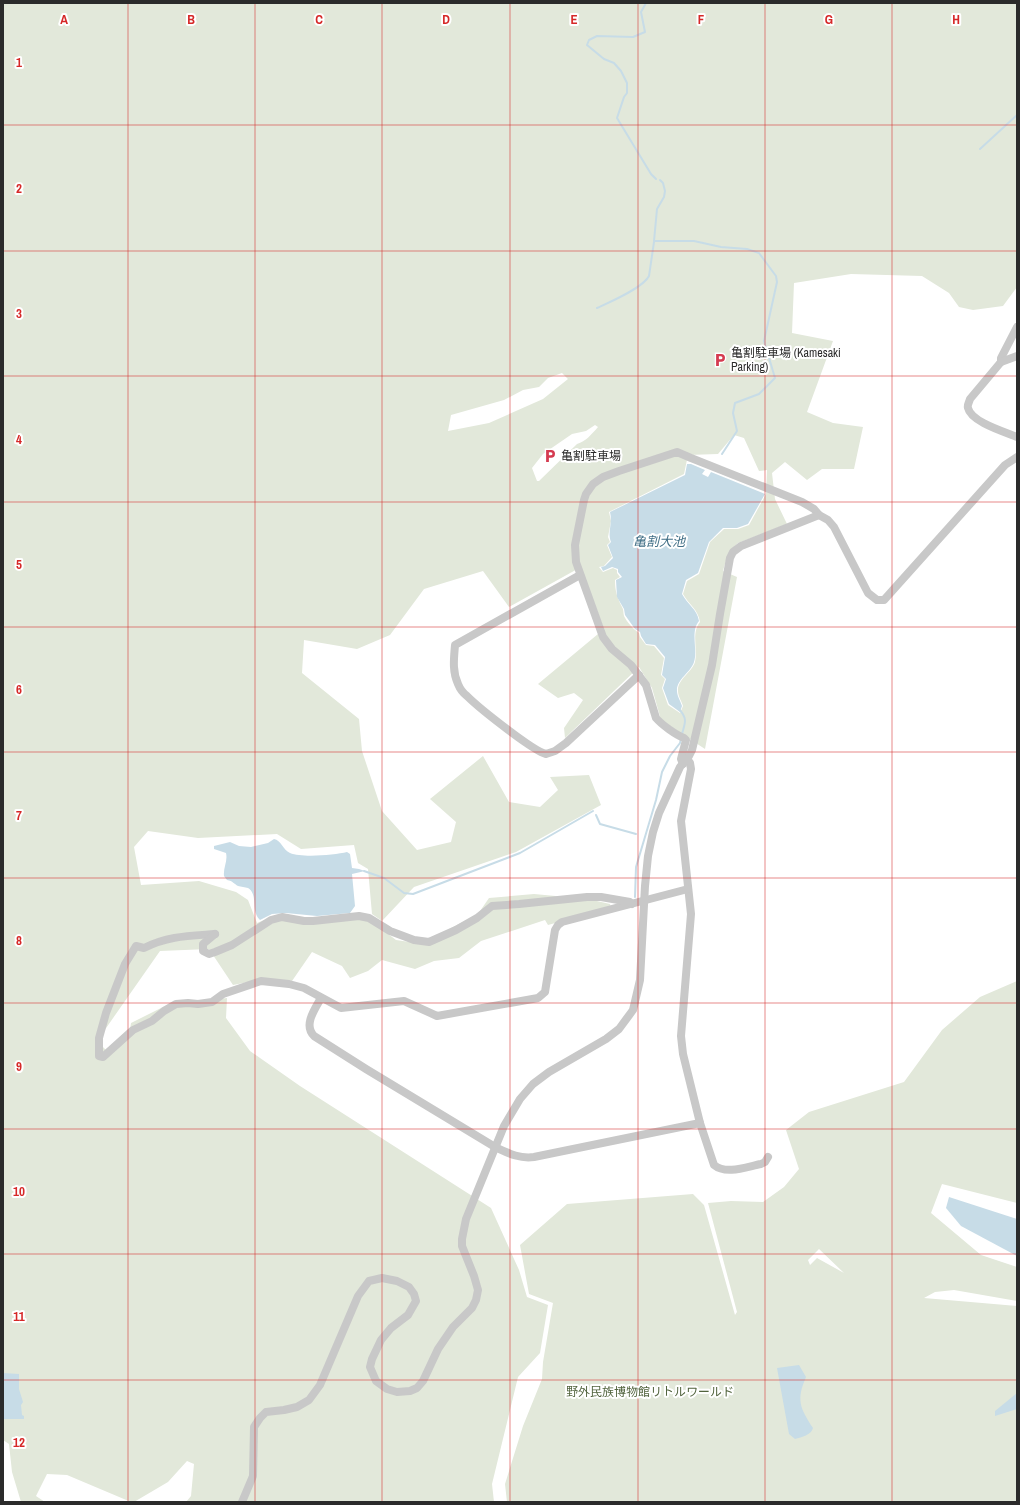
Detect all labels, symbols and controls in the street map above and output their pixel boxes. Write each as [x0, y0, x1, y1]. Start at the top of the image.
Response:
text: A [60, 11, 68, 28]
text: B [187, 11, 195, 28]
text: C [315, 11, 323, 28]
text: D [442, 11, 450, 28]
text: E [570, 11, 578, 28]
text: F [698, 11, 705, 28]
text: G [825, 11, 833, 28]
text: H [952, 11, 960, 28]
text: 1 [16, 54, 22, 71]
text: 2 [16, 180, 22, 197]
text: 3 [16, 305, 22, 322]
place label: 亀割駐車場 (Kamesaki Parking) [731, 345, 841, 375]
parking icon: 亀割駐車場 (Kamesaki Parking) [712, 352, 728, 368]
text: 4 [16, 431, 22, 448]
parking icon: 亀割駐車場 [542, 448, 558, 464]
place label: 亀割駐車場 [561, 448, 621, 464]
water label: 亀割大池 [633, 533, 687, 550]
text: 5 [16, 556, 22, 573]
text: 6 [16, 681, 22, 698]
text: 7 [16, 807, 22, 824]
text: 8 [16, 932, 22, 949]
text: 9 [16, 1058, 22, 1075]
text: 10 [13, 1183, 25, 1200]
text: 11 [13, 1308, 25, 1325]
park label: 野外民族博物館リトルワールド [566, 1384, 734, 1400]
text: 12 [13, 1434, 25, 1451]

